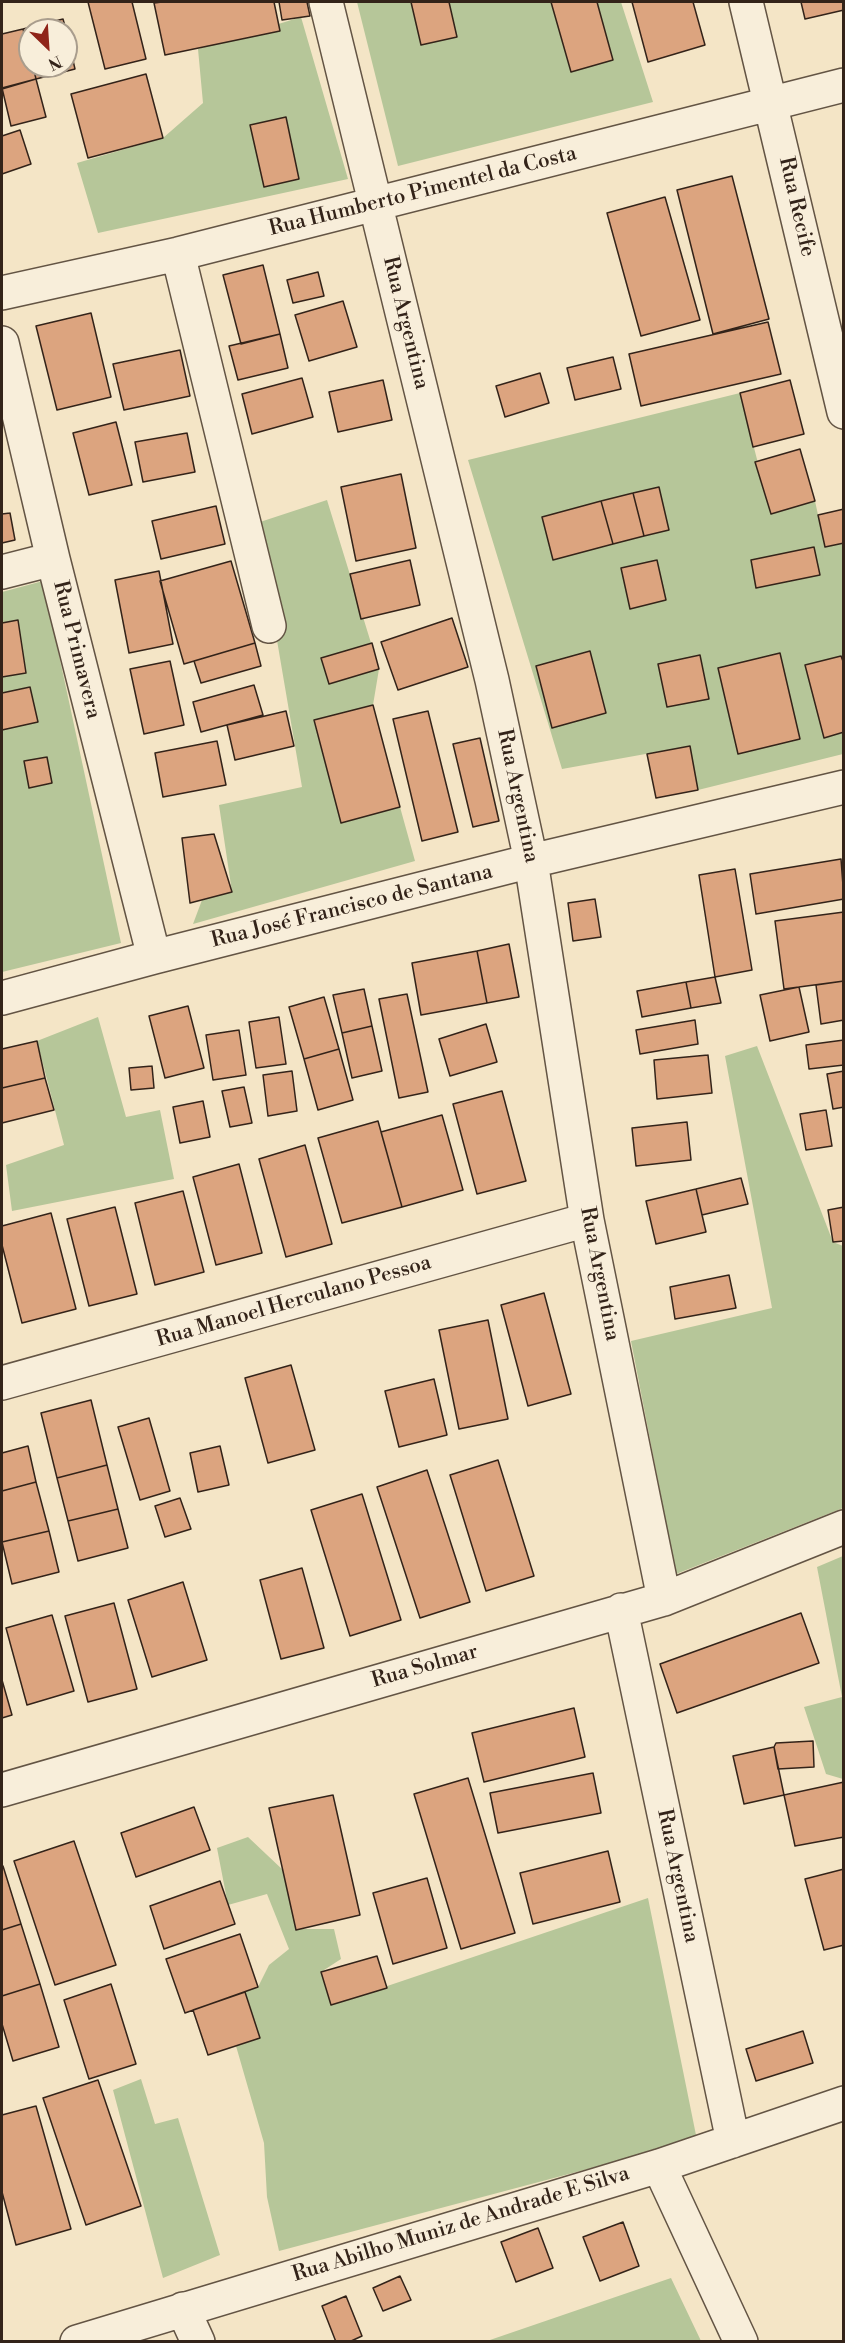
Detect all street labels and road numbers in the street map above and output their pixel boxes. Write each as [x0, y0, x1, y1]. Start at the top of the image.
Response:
street label: Rua Humberto Pimentel da Costa [267, 142, 579, 242]
street label: Rua Recife [772, 155, 820, 259]
street label: Rua Argentina [376, 254, 434, 392]
street label: Rua Primavera [47, 578, 105, 722]
street label: Rua Argentina [491, 727, 543, 865]
street label: Rua José Francisco de Santana [209, 860, 495, 954]
street label: Rua Argentina [574, 1205, 624, 1343]
street label: Rua Manoel Herculano Pessoa [154, 1251, 434, 1353]
street label: Rua Solmar [369, 1640, 481, 1694]
street label: Rua Argentina [651, 1807, 703, 1945]
street label: Rua Abilho Muniz de Andrade E Silva [289, 2162, 633, 2288]

